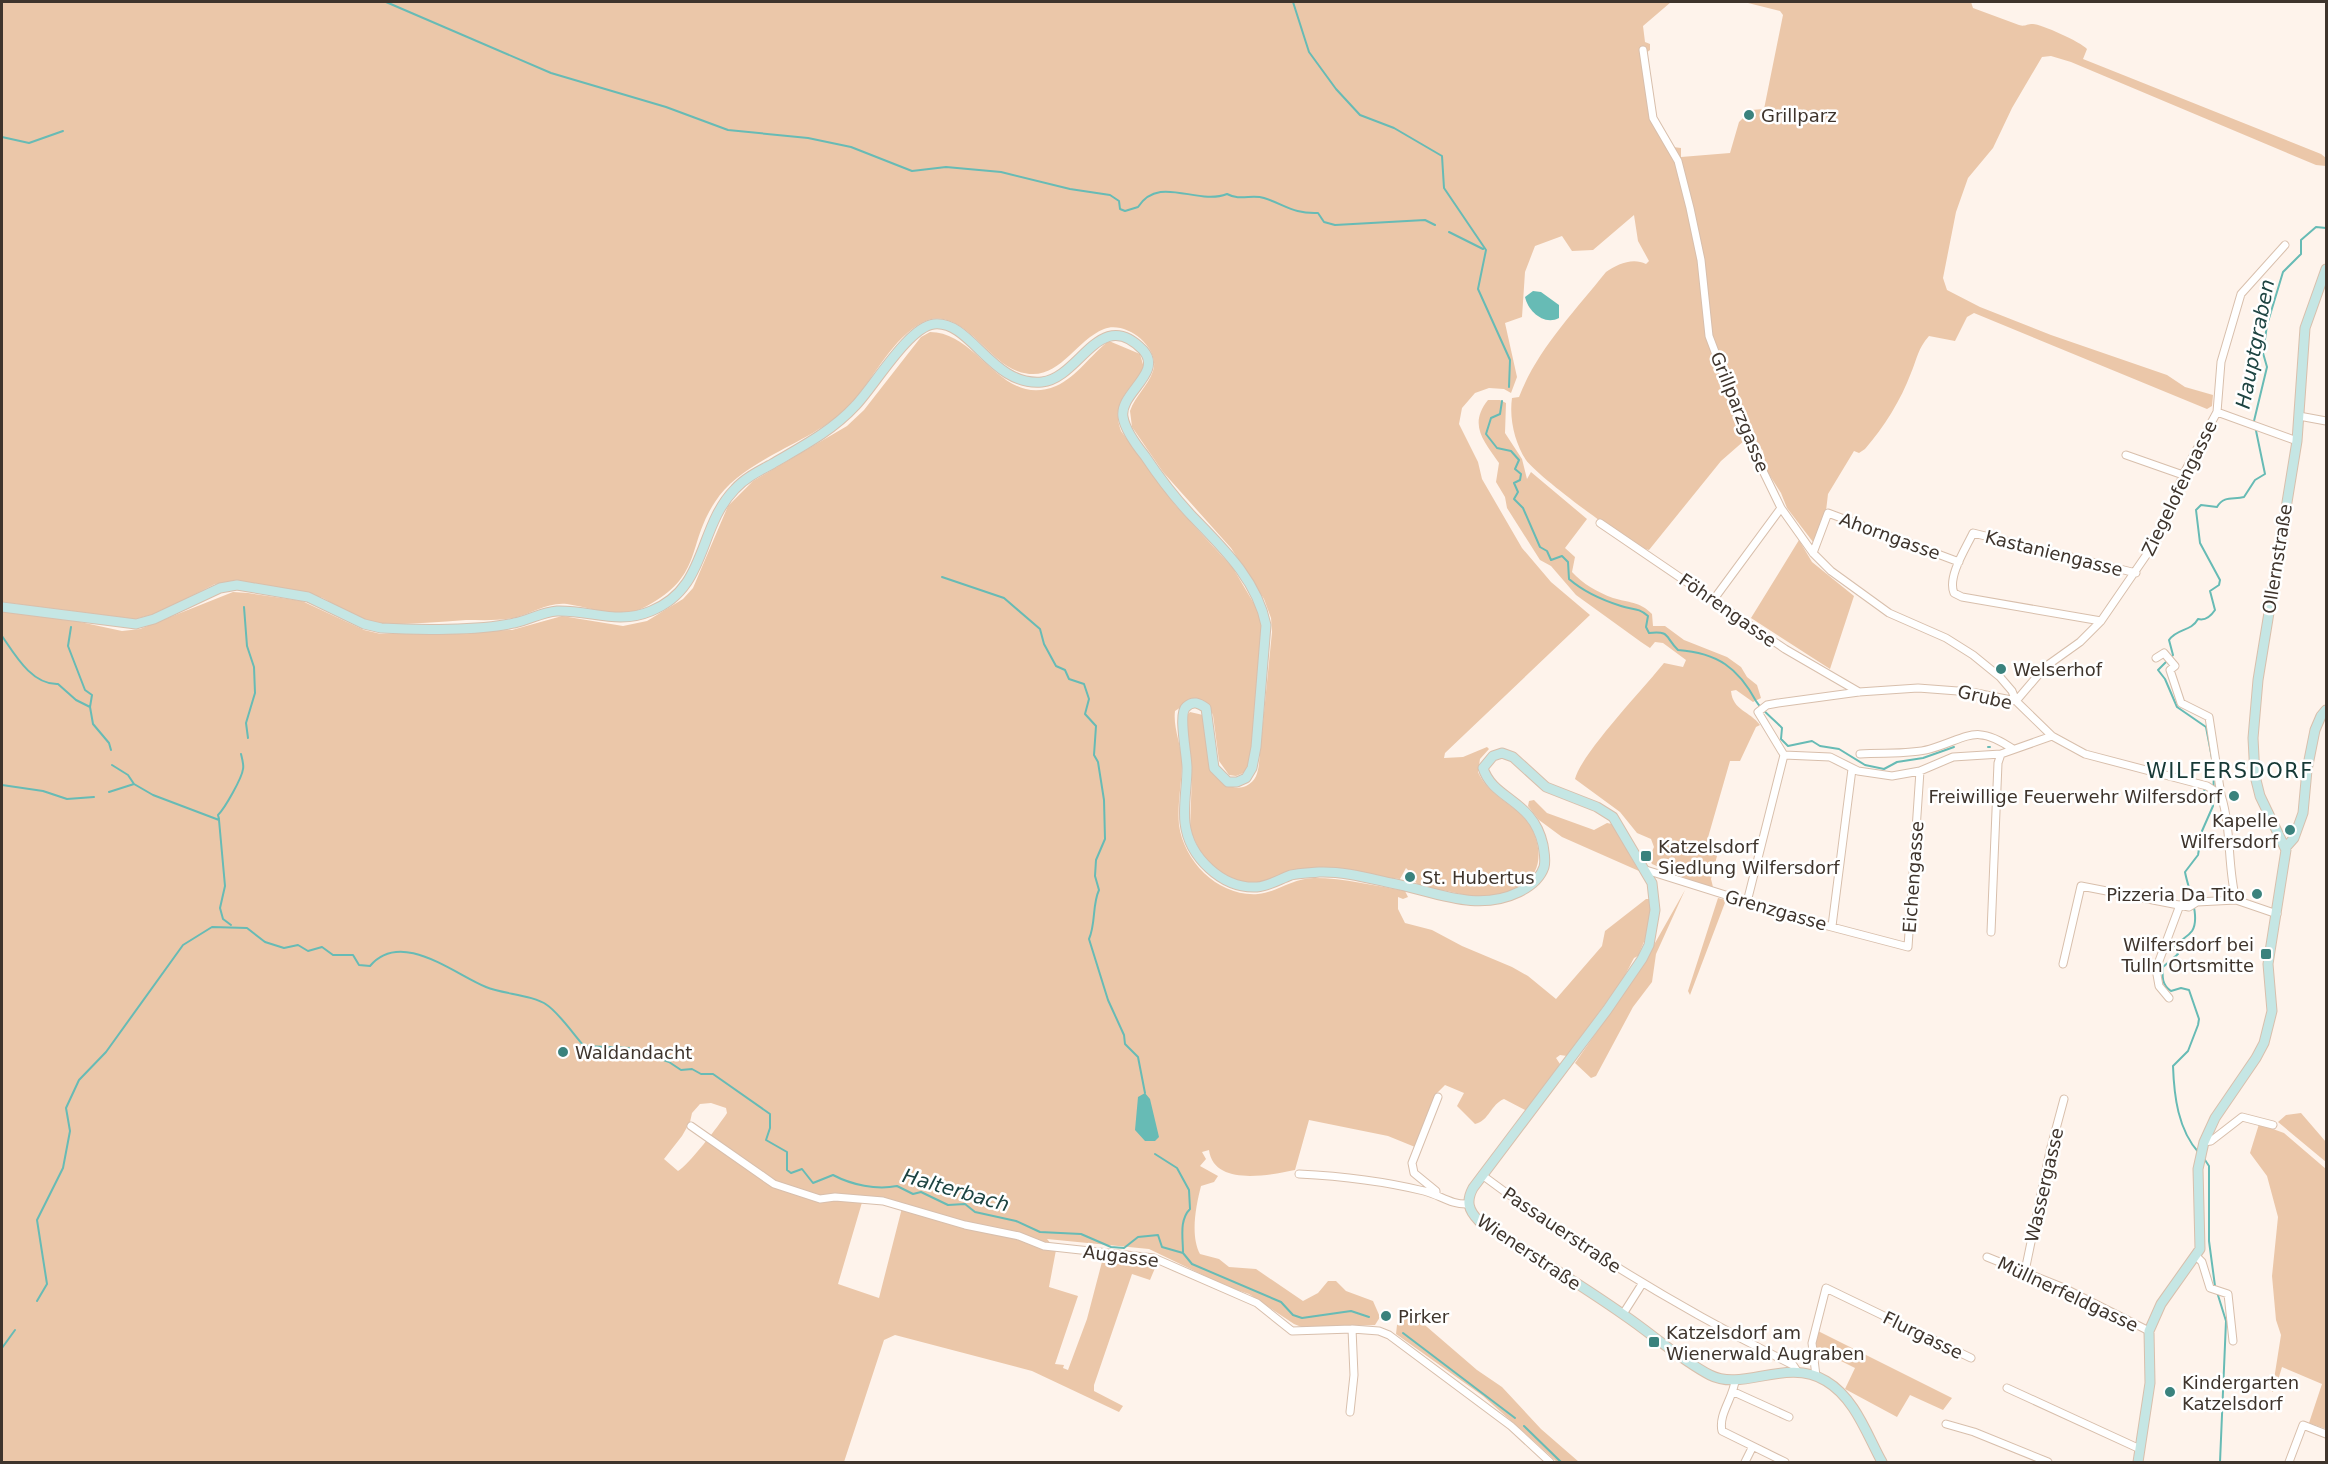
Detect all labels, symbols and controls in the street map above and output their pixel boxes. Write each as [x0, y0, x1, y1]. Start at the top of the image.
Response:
place label: Grillparz [1761, 105, 1837, 126]
marker: Grillparz [1742, 108, 1756, 122]
water label: Hauptgraben [2231, 277, 2279, 411]
street label: Grillparzgasse [1706, 349, 1774, 475]
street label: Ziegelofengasse [2137, 417, 2221, 559]
street label: Ollernstraße [2258, 503, 2296, 615]
street label: Ahorngasse [1837, 508, 1943, 564]
street label: Kastaniengasse [1983, 526, 2125, 580]
street label: Föhrengasse [1675, 569, 1781, 651]
place label: Welserhof [2013, 659, 2103, 680]
marker: Welserhof [1994, 662, 2008, 676]
street label: Grube [1956, 681, 2014, 713]
district label: WILFERSDORF [2146, 759, 2314, 783]
place label: Freiwillige Feuerwehr Wilfersdorf [1929, 786, 2223, 807]
marker: Freiwillige Feuerwehr Wilfersdorf [2227, 789, 2241, 803]
place label: Kapelle Wilfersdorf [2180, 810, 2279, 852]
street label: Eichengasse [1899, 820, 1927, 934]
marker: Kapelle Wilfersdorf [2283, 823, 2297, 837]
place label: Katzelsdorf Siedlung Wilfersdorf [1658, 836, 1840, 878]
marker: Katzelsdorf Siedlung Wilfersdorf [1639, 849, 1653, 863]
place label: St. Hubertus [1422, 867, 1535, 888]
marker: St. Hubertus [1403, 870, 1417, 884]
place label: Pizzeria Da Tito [2106, 884, 2245, 905]
street label: Grenzgasse [1723, 885, 1829, 935]
marker: Pizzeria Da Tito [2250, 887, 2264, 901]
place label: Wilfersdorf bei Tulln Ortsmitte [2120, 934, 2254, 976]
marker: Wilfersdorf bei Tulln Ortsmitte [2259, 947, 2273, 961]
place label: Waldandacht [575, 1042, 692, 1063]
marker: Waldandacht [556, 1045, 570, 1059]
street label: Wassergasse [2021, 1126, 2067, 1244]
water label: Halterbach [900, 1163, 1012, 1217]
street label: Passauerstraße [1499, 1183, 1625, 1277]
street label: Wienerstraße [1473, 1210, 1585, 1294]
street label: Augasse [1082, 1241, 1160, 1271]
street label: Müllnerfeldgasse [1994, 1252, 2142, 1336]
place label: Pirker [1398, 1306, 1450, 1327]
street label: Flurgasse [1880, 1307, 1966, 1363]
marker: Pirker [1379, 1309, 1393, 1323]
place label: Katzelsdorf am Wienerwald Augraben [1666, 1322, 1865, 1364]
marker: Katzelsdorf am Wienerwald Augraben [1647, 1335, 1661, 1349]
place label: Kindergarten Katzelsdorf [2182, 1372, 2299, 1414]
marker: Kindergarten Katzelsdorf [2163, 1385, 2177, 1399]

